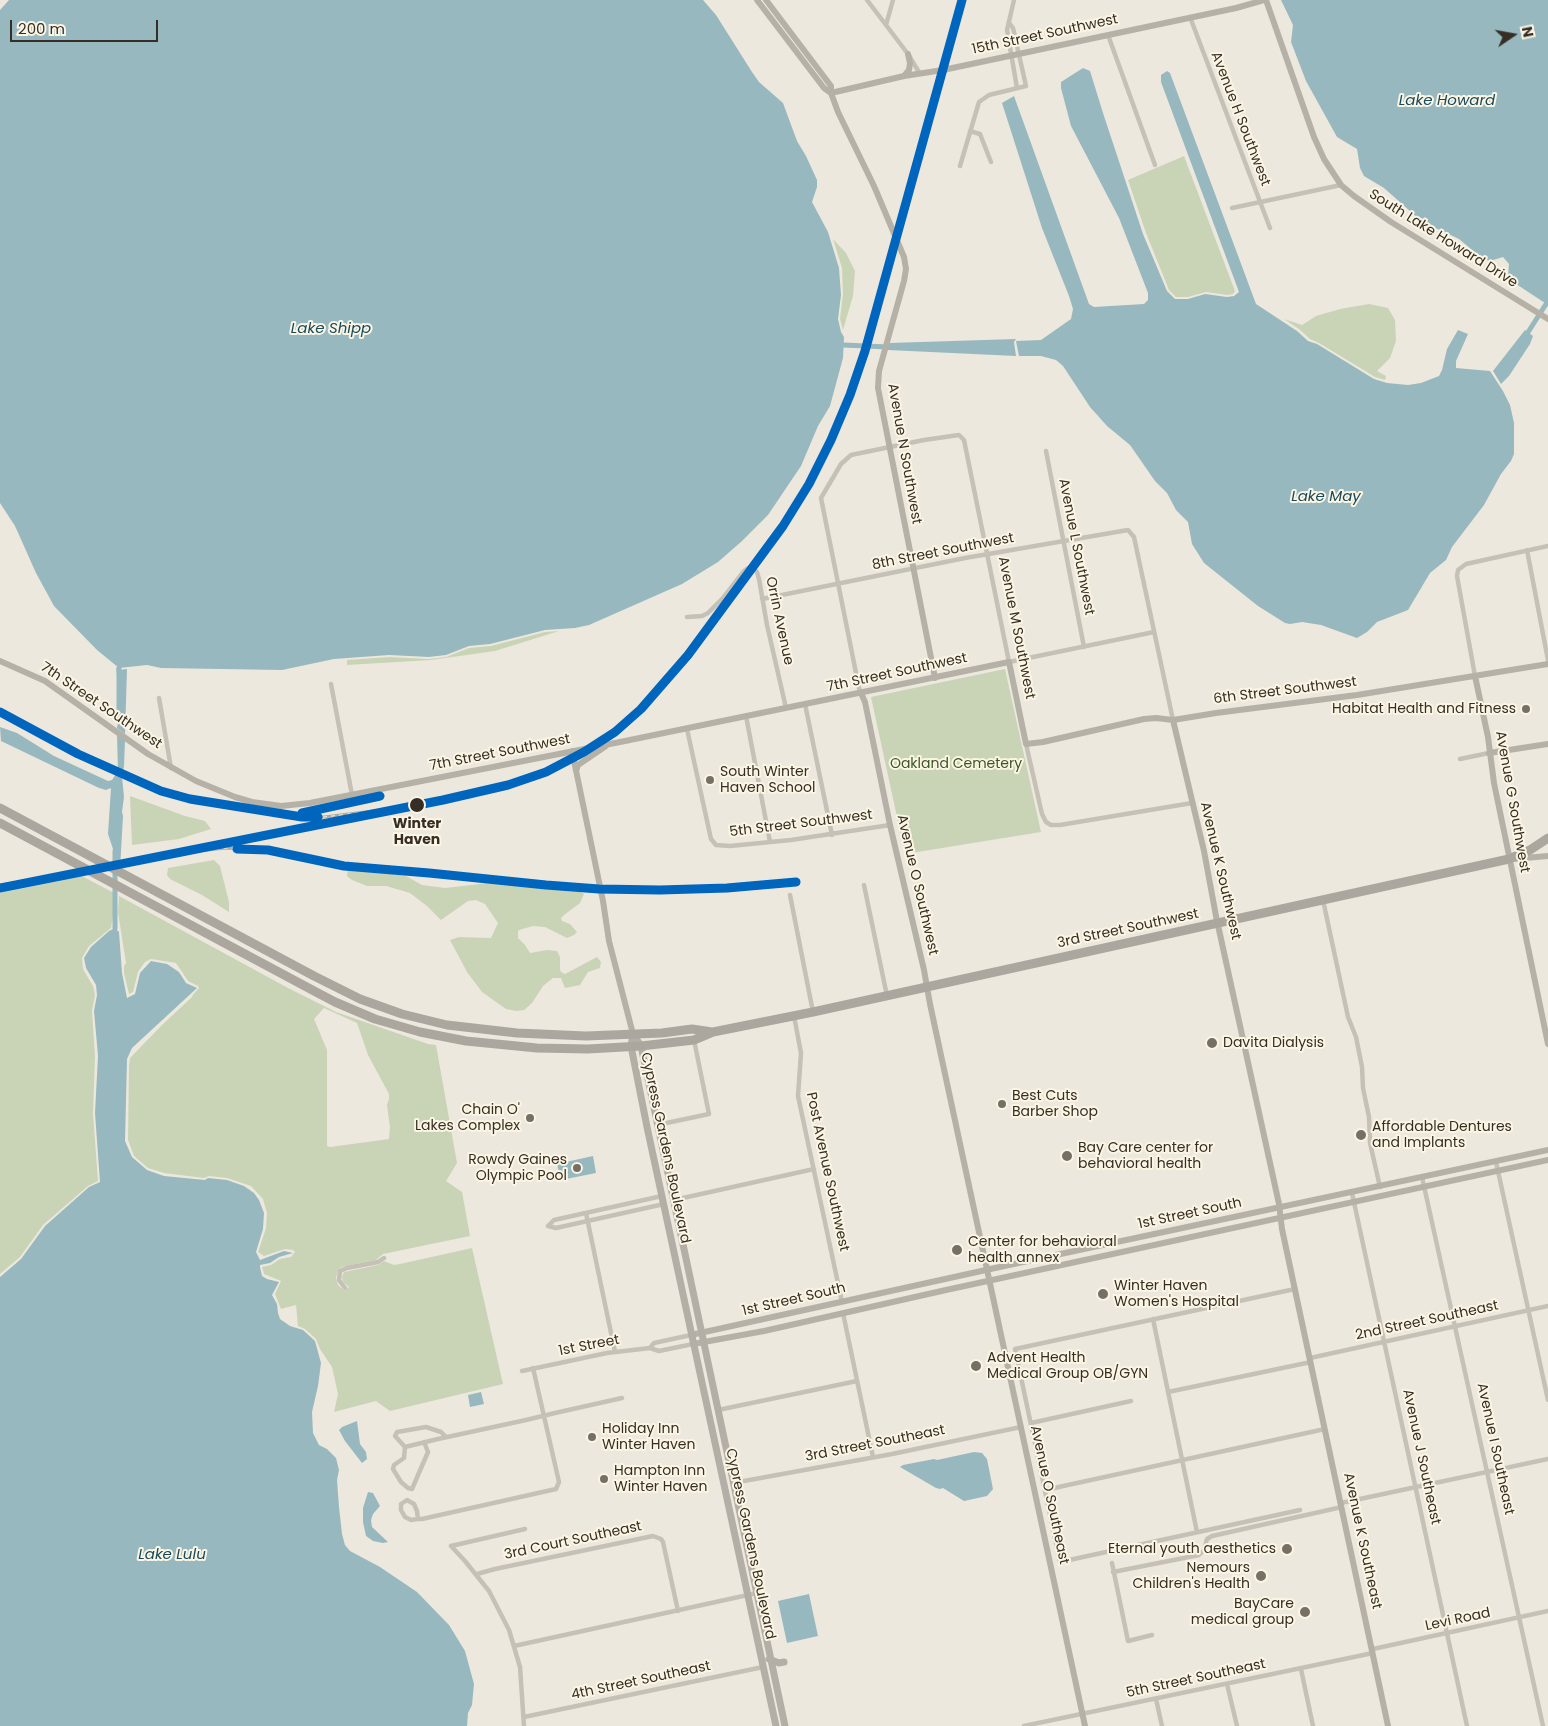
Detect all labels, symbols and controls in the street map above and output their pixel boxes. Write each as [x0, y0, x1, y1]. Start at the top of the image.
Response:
scale bar [12, 10, 160, 42]
north arrow [1488, 10, 1538, 60]
street label: 15th Street Southwest [971, 11, 1119, 59]
text: 200 m [18, 18, 65, 39]
text: N [1517, 25, 1539, 39]
street label: Avenue H Southwest [1207, 49, 1273, 189]
water label: Lake Howard [1399, 92, 1495, 110]
street label: South Lake Howard Drive [1366, 186, 1520, 292]
water label: Lake Shipp [291, 320, 371, 338]
street label: Avenue N Southwest [883, 382, 925, 526]
street label: Avenue L Southwest [1055, 477, 1097, 617]
water label: Lake May [1291, 488, 1361, 506]
street label: 8th Street Southwest [871, 530, 1015, 574]
street label: Avenue M Southwest [994, 555, 1038, 701]
street label: Orrin Avenue [761, 575, 797, 667]
street label: 7th Street Southwest [825, 650, 969, 696]
street label: 7th Street Southwest [37, 659, 165, 753]
street label: 6th Street Southwest [1212, 674, 1358, 708]
place label: Habitat Health and Fitness [1332, 701, 1516, 717]
marker: Habitat Health and Fitness [1520, 703, 1532, 715]
street label: Avenue G Southwest [1491, 730, 1533, 874]
street label: 7th Street Southwest [428, 731, 572, 775]
park label: Oakland Cemetery [890, 756, 1022, 772]
place label: South Winter Haven School [720, 764, 815, 796]
marker: South Winter Haven School [704, 774, 716, 786]
marker: Winter Haven [408, 796, 426, 814]
street label: Avenue K Southwest [1196, 800, 1244, 942]
street label: 5th Street Southwest [728, 807, 874, 841]
street label: Avenue O Southwest [893, 813, 941, 957]
place label: Winter Haven [393, 816, 441, 849]
street label: 3rd Street Southwest [1056, 906, 1200, 952]
place label: Davita Dialysis [1223, 1035, 1324, 1051]
marker: Davita Dialysis [1205, 1036, 1219, 1050]
street label: Cypress Gardens Boulevard [637, 1051, 693, 1245]
place label: Best Cuts Barber Shop [1012, 1088, 1098, 1120]
street label: Post Avenue Southwest [802, 1091, 852, 1253]
marker: Best Cuts Barber Shop [996, 1098, 1008, 1110]
place label: Chain O' Lakes Complex [415, 1102, 520, 1134]
marker: Chain O' Lakes Complex [524, 1112, 536, 1124]
place label: Affordable Dentures and Implants [1372, 1119, 1512, 1152]
marker: Affordable Dentures and Implants [1354, 1128, 1368, 1142]
place label: Bay Care center for behavioral health [1078, 1140, 1213, 1172]
marker: Bay Care center for behavioral health [1060, 1149, 1074, 1163]
place label: Rowdy Gaines Olympic Pool [468, 1152, 567, 1184]
marker: Rowdy Gaines Olympic Pool [571, 1162, 583, 1174]
street label: 1st Street South [1137, 1195, 1243, 1233]
place label: Center for behavioral health annex [968, 1234, 1117, 1266]
marker: Center for behavioral health annex [950, 1243, 964, 1257]
place label: Winter Haven Women's Hospital [1114, 1278, 1239, 1310]
street label: 1st Street South [741, 1280, 847, 1320]
marker: Winter Haven Women's Hospital [1096, 1287, 1110, 1301]
street label: 2nd Street Southeast [1354, 1298, 1500, 1344]
street label: 1st Street [557, 1332, 621, 1360]
place label: Advent Health Medical Group OB/GYN [987, 1350, 1148, 1382]
marker: Advent Health Medical Group OB/GYN [969, 1359, 983, 1373]
street label: Avenue I Southeast [1473, 1382, 1517, 1516]
street label: Avenue J Southeast [1398, 1388, 1444, 1526]
place label: Holiday Inn Winter Haven [602, 1421, 695, 1454]
street label: 3rd Street Southeast [804, 1422, 946, 1466]
street label: Avenue O Southeast [1026, 1424, 1072, 1566]
marker: Holiday Inn Winter Haven [586, 1431, 598, 1443]
street label: Cypress Gardens Boulevard [722, 1447, 778, 1641]
place label: Hampton Inn Winter Haven [614, 1463, 707, 1495]
street label: Avenue K Southeast [1339, 1471, 1385, 1611]
marker: Hampton Inn Winter Haven [598, 1473, 610, 1485]
street label: 3rd Court Southeast [503, 1518, 643, 1564]
place label: Eternal youth aesthetics [1108, 1541, 1276, 1557]
marker: Eternal youth aesthetics [1280, 1542, 1294, 1556]
water label: Lake Lulu [138, 1546, 206, 1564]
place label: Nemours Children's Health [1132, 1560, 1250, 1592]
marker: Nemours Children's Health [1254, 1569, 1268, 1583]
place label: BayCare medical group [1191, 1596, 1294, 1628]
marker: BayCare medical group [1298, 1605, 1312, 1619]
street label: Levi Road [1424, 1605, 1492, 1635]
street label: 5th Street Southeast [1125, 1656, 1267, 1702]
street label: 4th Street Southeast [570, 1658, 712, 1704]

